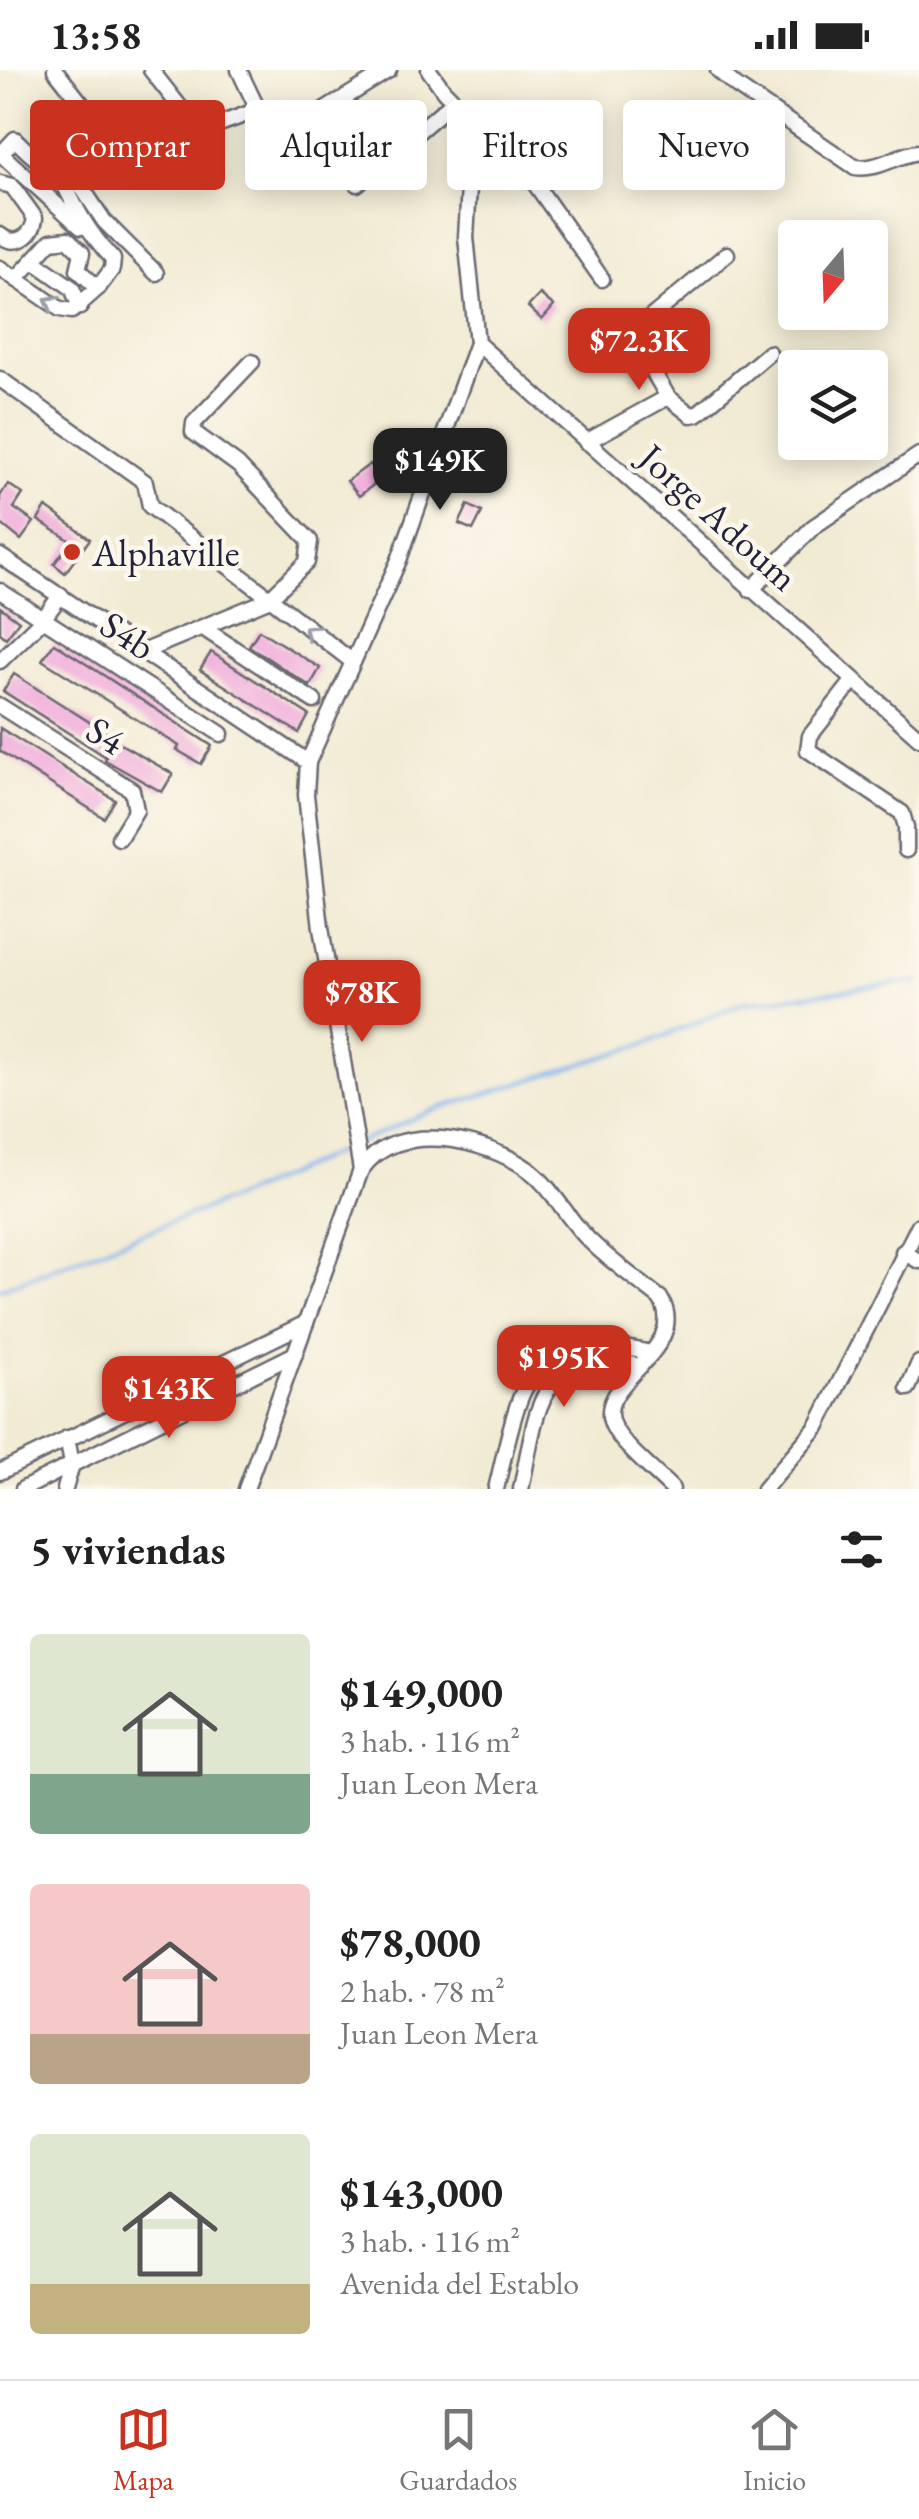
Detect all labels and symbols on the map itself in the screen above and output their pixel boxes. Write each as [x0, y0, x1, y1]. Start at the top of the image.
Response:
north arrow [778, 220, 888, 330]
one-way arrow [44, 294, 62, 314]
pin: $72.3K [558, 308, 720, 393]
pin: $149K [370, 428, 510, 513]
street label: Jorge Adoum [627, 431, 809, 601]
place label: Alphaville [91, 528, 240, 577]
marker: Alphaville [61, 541, 83, 563]
street label: S4b [91, 599, 165, 671]
one-way arrow [303, 625, 322, 643]
street label: S4 [78, 705, 135, 766]
pin: $78K [303, 960, 421, 1045]
pin: $195K [494, 1325, 634, 1410]
pin: $143K [99, 1356, 239, 1441]

